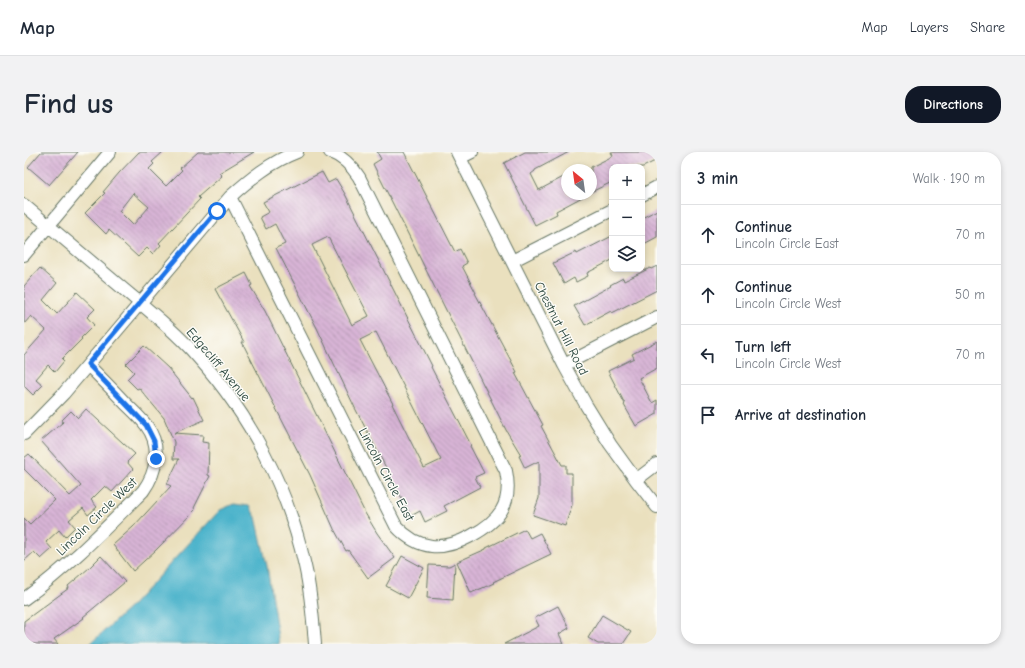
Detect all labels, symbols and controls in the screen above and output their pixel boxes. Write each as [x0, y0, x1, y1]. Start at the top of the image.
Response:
text: Map [20, 17, 55, 39]
text: Map [861, 19, 888, 36]
text: Layers [910, 19, 948, 36]
text: Share [970, 19, 1005, 36]
button: Directions [905, 86, 1001, 123]
text: Find us [24, 88, 113, 120]
north arrow [561, 164, 597, 200]
map controls [609, 164, 645, 272]
button: + [609, 164, 645, 200]
text: 3 min [697, 169, 738, 188]
text: Walk · 190 m [913, 171, 985, 186]
button: − [609, 200, 645, 236]
route start [208, 202, 226, 220]
text: Continue [735, 218, 792, 236]
icon: ahead [697, 224, 719, 246]
text: 70 m [956, 227, 985, 242]
button: layers [609, 236, 645, 272]
text: Lincoln Circle East [735, 236, 839, 251]
text: Continue [735, 278, 792, 296]
street label: Chestnut Hill Road [532, 279, 592, 377]
icon: ahead [697, 284, 719, 306]
text: 50 m [955, 287, 985, 302]
text: Lincoln Circle West [735, 296, 841, 311]
street label: Edgecliff Avenue [183, 324, 254, 405]
text: Turn left [735, 338, 791, 356]
icon: left [697, 344, 719, 366]
text: 70 m [956, 347, 985, 362]
text: Lincoln Circle West [735, 356, 841, 371]
icon: arrive [697, 404, 719, 426]
text: Arrive at destination [735, 406, 866, 424]
street label: Lincoln Circle East [356, 425, 418, 525]
route end [147, 450, 165, 468]
street label: Lincoln Circle West [53, 473, 141, 559]

